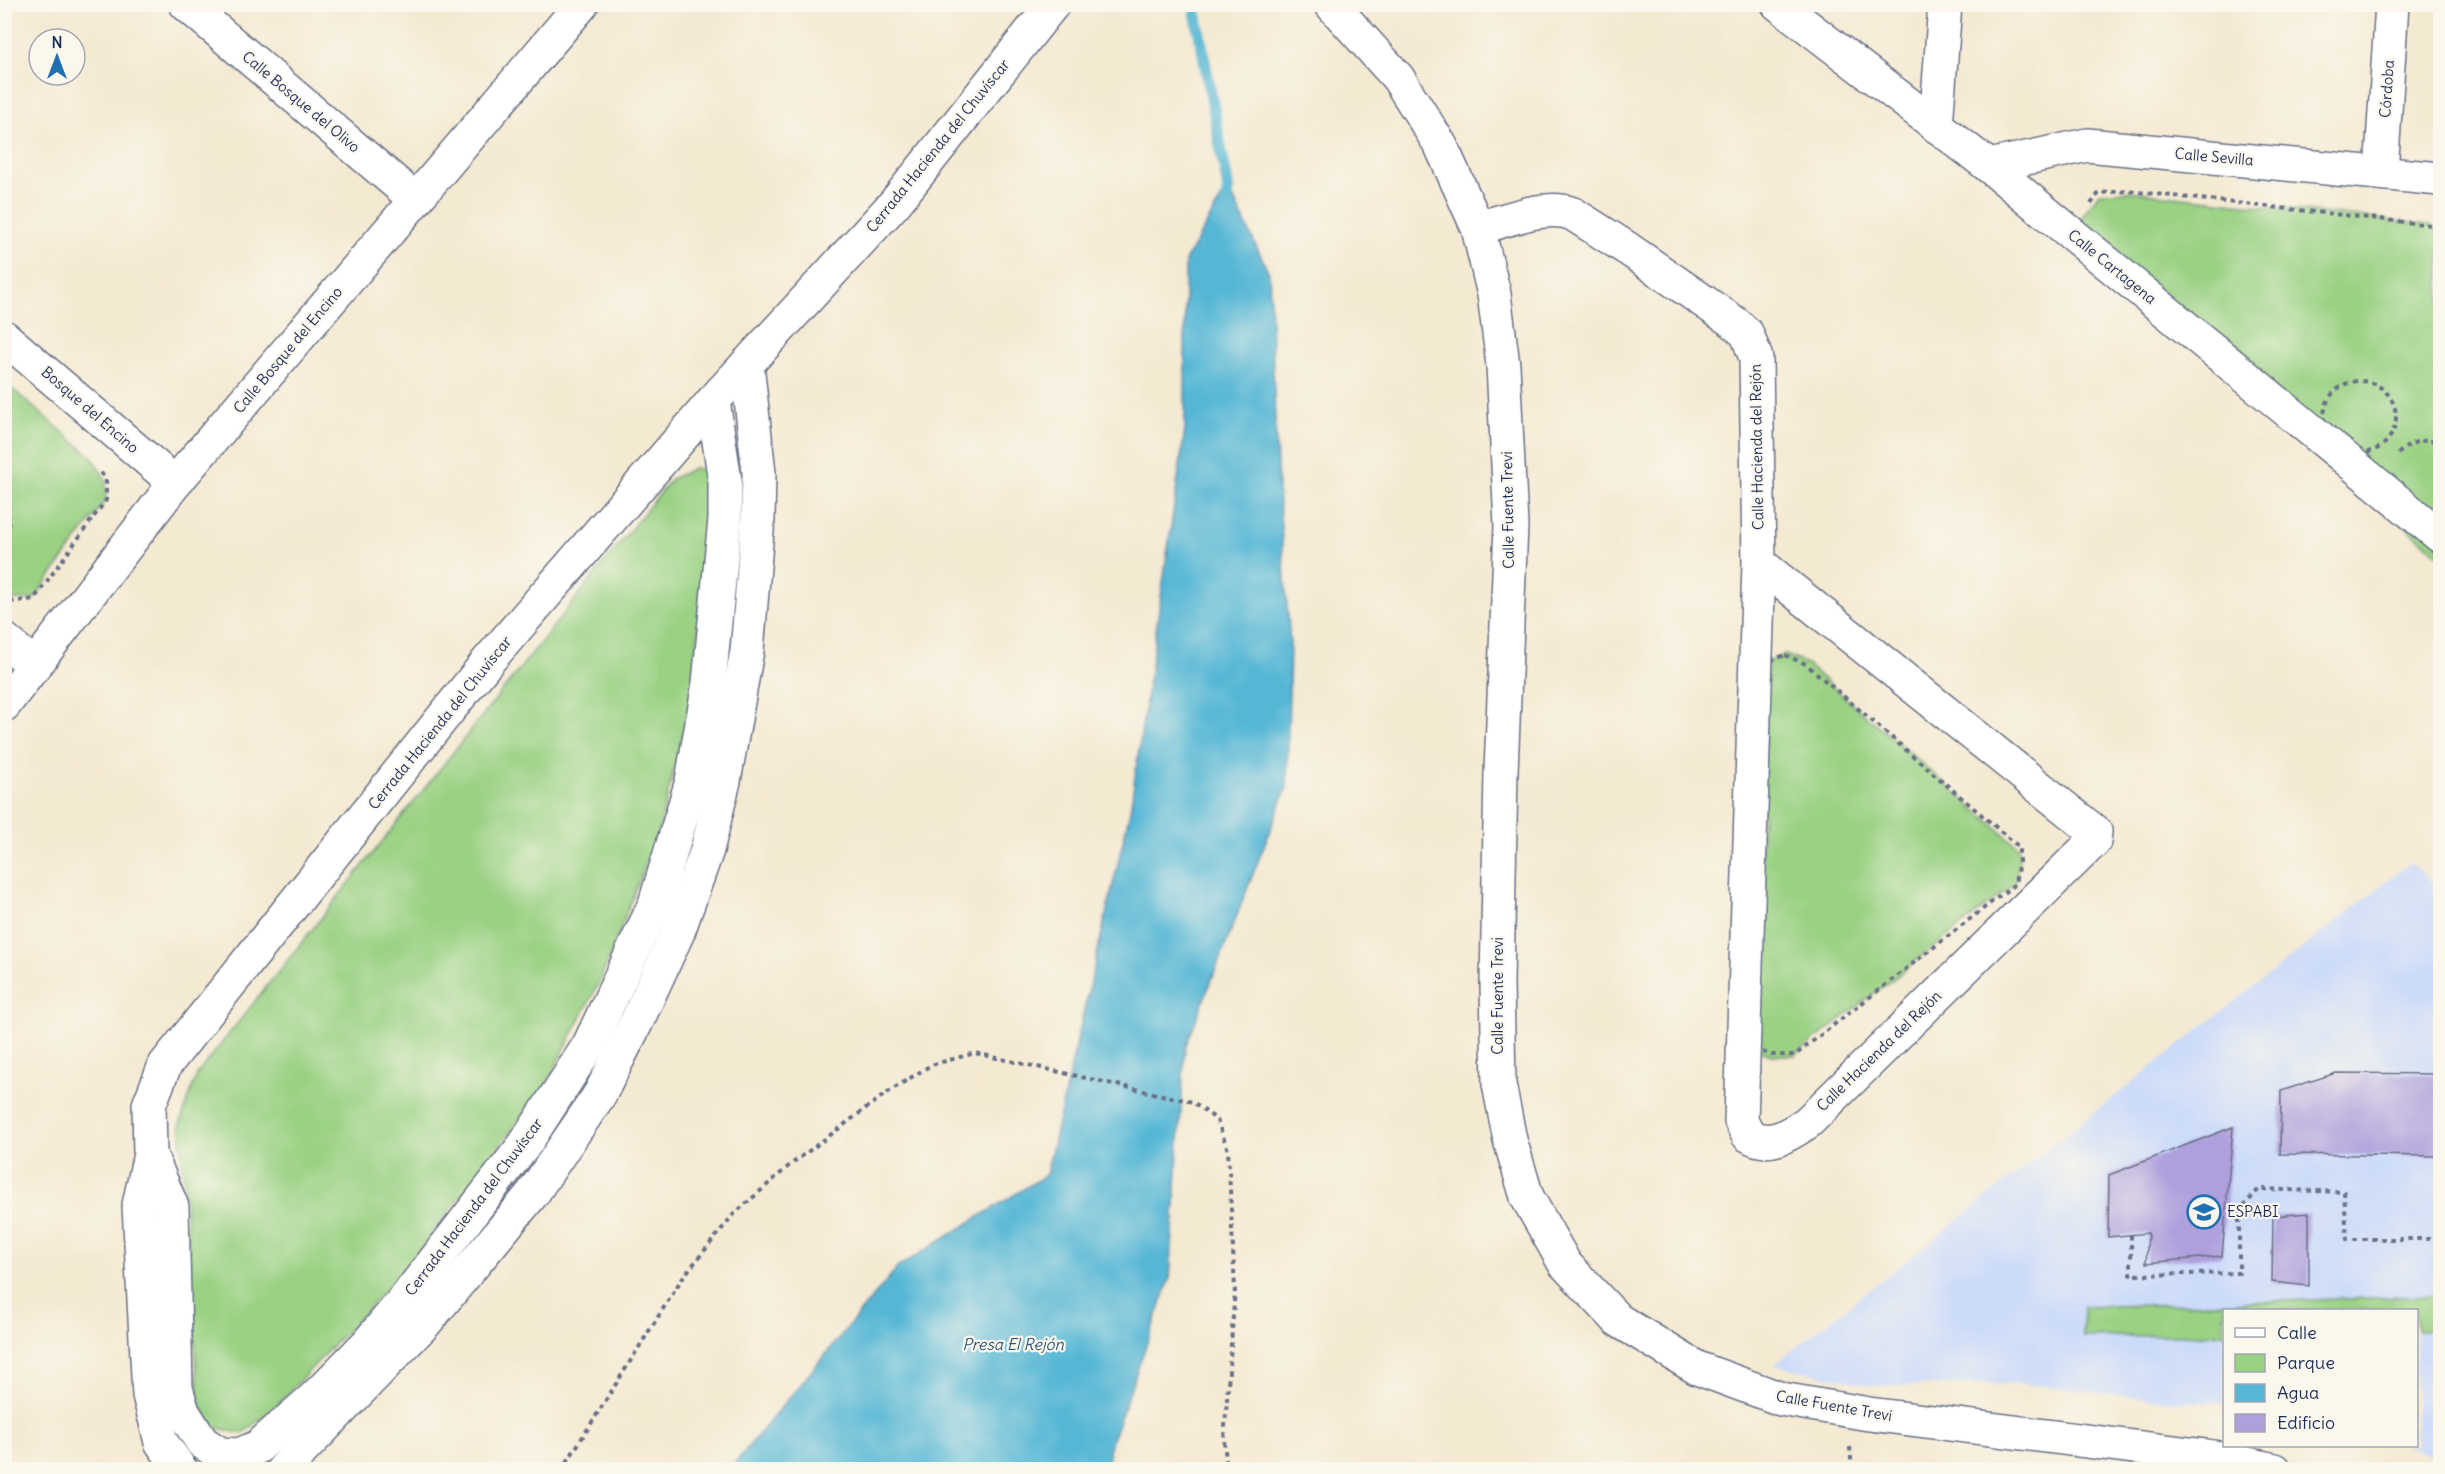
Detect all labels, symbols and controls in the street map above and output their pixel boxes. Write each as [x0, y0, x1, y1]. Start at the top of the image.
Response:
north arrow [27, 27, 87, 87]
text: N [51, 32, 63, 52]
street label: Calle Bosque del Olivo [238, 47, 364, 157]
street label: Cerrada Hacienda del Chuvíscar [862, 55, 1014, 236]
street label: Córdoba [2375, 59, 2398, 119]
street label: Calle Sevilla [2174, 144, 2255, 169]
street label: Calle Cartagena [2064, 225, 2161, 308]
street label: Calle Bosque del Encino [229, 282, 346, 417]
street label: Bosque del Encino [38, 362, 143, 457]
street label: Calle Hacienda del Rejón [1746, 363, 1767, 530]
street label: Calle Fuente Trevi [1497, 451, 1518, 569]
street label: Cerrada Hacienda del Chuvíscar [364, 632, 516, 813]
street label: Calle Fuente Trevi [1488, 937, 1507, 1055]
street label: Calle Hacienda del Rejón [1812, 986, 1945, 1115]
street label: Cerrada Hacienda del Chuvíscar [401, 1114, 547, 1299]
school or university icon: ESPABI [2186, 1194, 2222, 1230]
place label: ESPABI [2227, 1202, 2278, 1221]
legend [2223, 1309, 2418, 1447]
text: Calle [2277, 1321, 2317, 1344]
water label: Presa El Rejón [962, 1334, 1065, 1354]
text: Parque [2277, 1351, 2335, 1374]
text: Agua [2277, 1381, 2319, 1404]
street label: Calle Fuente Trevi [1774, 1386, 1894, 1425]
text: Edificio [2277, 1411, 2335, 1434]

